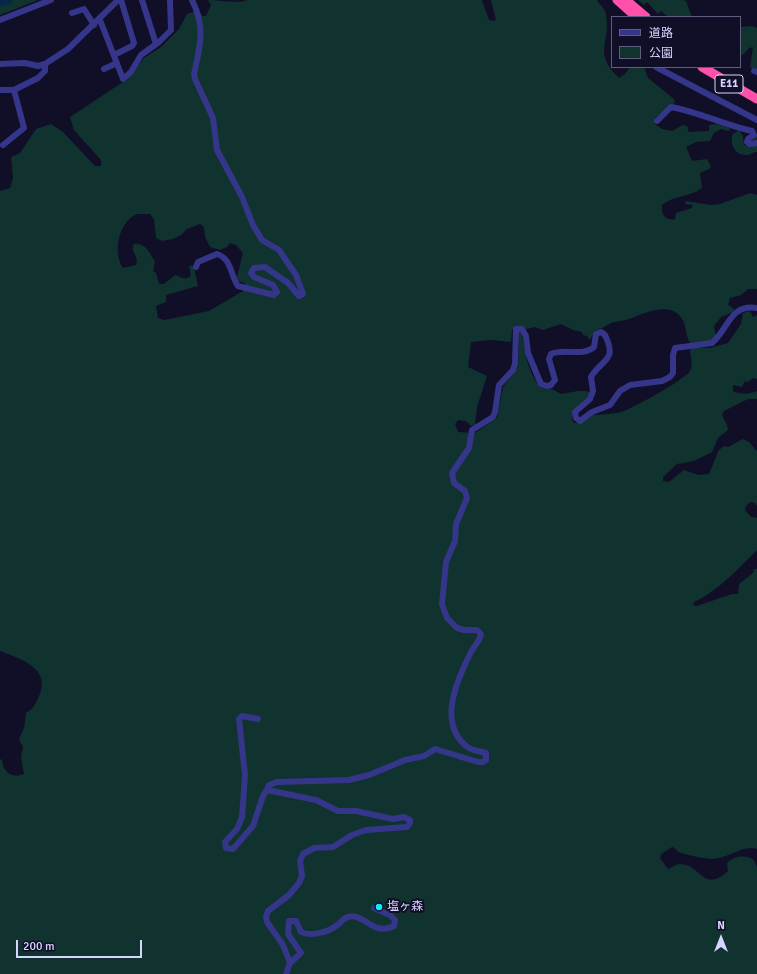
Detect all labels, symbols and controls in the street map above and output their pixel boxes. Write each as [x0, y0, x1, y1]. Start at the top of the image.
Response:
legend [611, 16, 741, 68]
text: 道路 [649, 26, 673, 41]
text: 公園 [649, 46, 673, 61]
road number: E11 [715, 75, 743, 93]
place label: 塩ヶ森 [387, 900, 423, 914]
marker: 塩ヶ森 [374, 902, 384, 912]
north arrow [701, 918, 741, 958]
text: N [717, 919, 725, 932]
scale bar [18, 932, 144, 958]
text: 200 m [23, 939, 55, 954]

